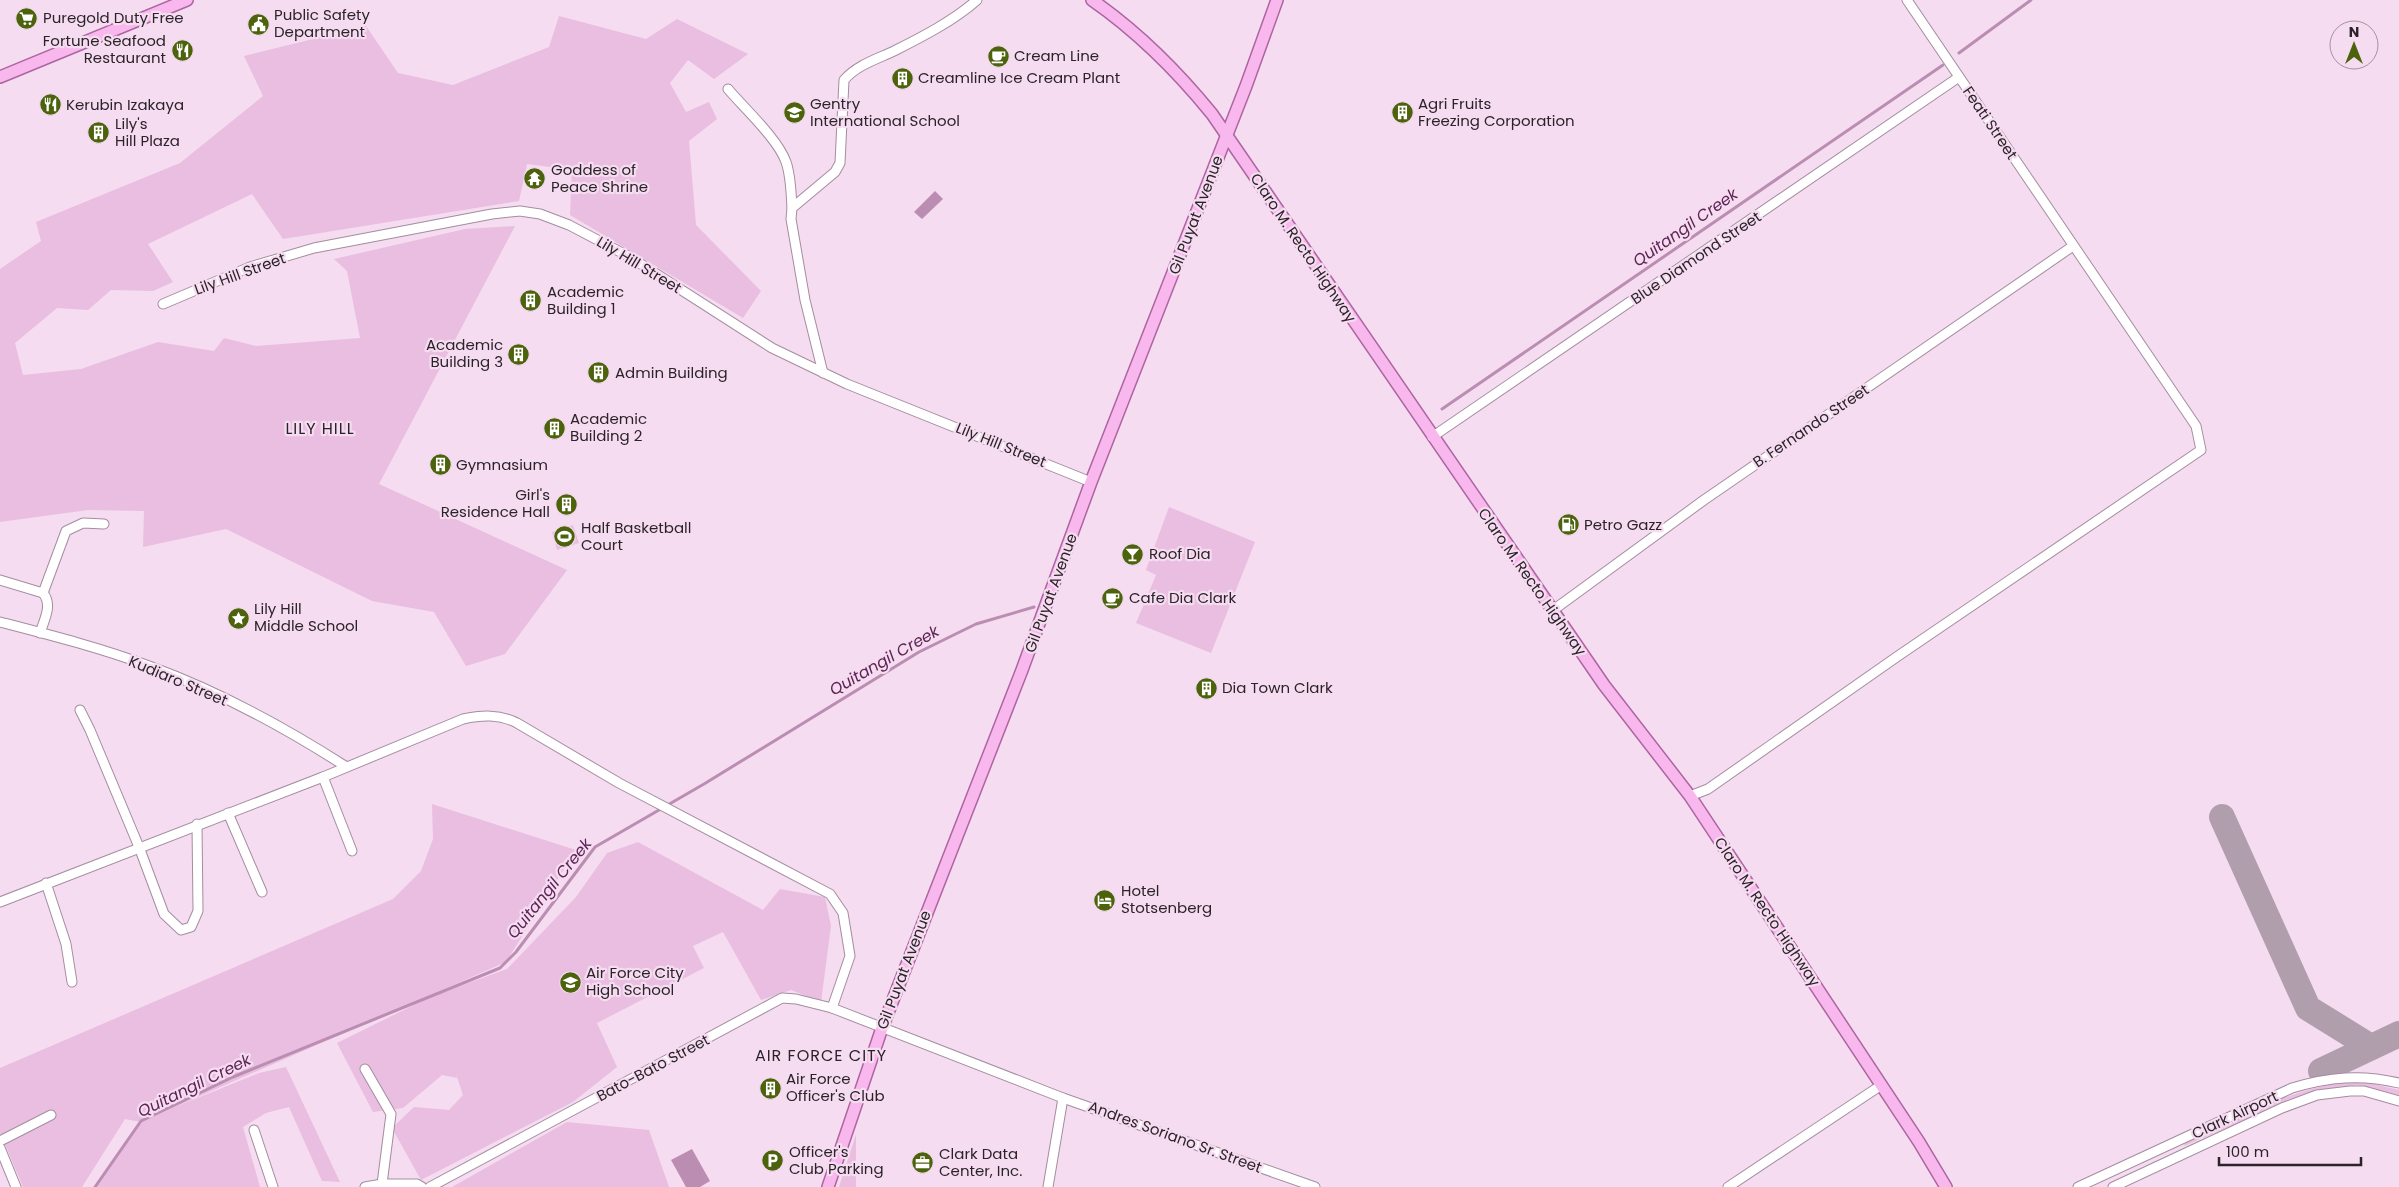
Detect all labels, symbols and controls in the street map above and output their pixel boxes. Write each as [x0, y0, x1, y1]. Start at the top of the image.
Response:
place label: Public Safety Department [274, 4, 371, 42]
supermarket icon: Puregold Duty Free [15, 6, 39, 30]
place label: Puregold Duty Free [43, 7, 184, 28]
public building icon: Public Safety Department [246, 12, 270, 36]
north arrow [2329, 20, 2379, 70]
text: N [2349, 22, 2359, 42]
place label: Fortune Seafood Restaurant [43, 30, 166, 68]
restaurant icon: Fortune Seafood Restaurant [170, 38, 194, 62]
cafe icon: Cream Line [986, 44, 1010, 68]
place label: Cream Line [1014, 45, 1099, 66]
building icon: Creamline Ice Cream Plant [890, 66, 914, 90]
place label: Creamline Ice Cream Plant [918, 67, 1120, 88]
street label: Feati Street [1958, 82, 2023, 163]
restaurant icon: Kerubin Izakaya [38, 93, 62, 117]
place label: Gentry International School [810, 93, 960, 131]
place label: Agri Fruits Freezing Corporation [1418, 93, 1575, 131]
place label: Kerubin Izakaya [66, 94, 184, 115]
school or university icon: Gentry International School [782, 101, 806, 125]
building icon: Agri Fruits Freezing Corporation [1390, 101, 1414, 125]
place label: Lily's Hill Plaza [115, 113, 180, 151]
building icon: Lily's Hill Plaza [87, 121, 111, 145]
street label: Gil Puyat Avenue [1163, 152, 1228, 277]
place label: Goddess of Peace Shrine [551, 159, 648, 197]
temple icon: Goddess of Peace Shrine [523, 167, 547, 191]
street label: Claro M. Recto Highway [1246, 169, 1362, 327]
water label: Quitangil Creek [1628, 182, 1743, 272]
street label: Blue Diamond Street [1626, 206, 1765, 309]
street label: Lily Hill Street [593, 231, 686, 298]
street label: Lily Hill Street [191, 247, 288, 300]
place label: Academic Building 1 [547, 281, 624, 319]
building icon: Academic Building 1 [519, 289, 543, 313]
place label: Academic Building 3 [426, 334, 503, 372]
building icon: Academic Building 3 [507, 342, 531, 366]
building icon: Admin Building [587, 361, 611, 385]
place label: Admin Building [615, 362, 728, 383]
street label: B. Fernando Street [1749, 379, 1873, 472]
place label: Academic Building 2 [570, 408, 647, 446]
building icon: Academic Building 2 [542, 416, 566, 440]
district label: LILY HILL [285, 417, 355, 440]
street label: Lily Hill Street [953, 417, 1049, 472]
building icon: Gymnasium [428, 453, 452, 477]
place label: Gymnasium [456, 454, 548, 475]
place label: Girl's Residence Hall [441, 484, 550, 522]
building icon: Girl's Residence Hall [554, 492, 578, 516]
street label: Claro M. Recto Highway [1473, 504, 1592, 660]
fuel station icon: Petro Gazz [1556, 513, 1580, 537]
place label: Petro Gazz [1584, 514, 1662, 535]
place label: Half Basketball Court [581, 517, 691, 555]
sports icon: Half Basketball Court [553, 525, 577, 549]
street label: Gil Puyat Avenue [1019, 530, 1082, 655]
bar icon: Roof Dia [1121, 542, 1145, 566]
place label: Roof Dia [1149, 543, 1211, 564]
cafe icon: Cafe Dia Clark [1101, 586, 1125, 610]
place label: Cafe Dia Clark [1129, 587, 1236, 608]
place label: Lily Hill Middle School [254, 598, 358, 636]
place icon: Lily Hill Middle School [226, 606, 250, 630]
water label: Quitangil Creek [825, 619, 944, 701]
street label: Kudiaro Street [125, 650, 231, 711]
building icon: Dia Town Clark [1194, 676, 1218, 700]
place label: Dia Town Clark [1222, 677, 1333, 698]
water label: Quitangil Creek [502, 832, 598, 944]
street label: Claro M. Recto Highway [1710, 833, 1826, 991]
place label: Hotel Stotsenberg [1121, 880, 1212, 918]
hotel icon: Hotel Stotsenberg [1093, 888, 1117, 912]
street label: Gil Puyat Avenue [871, 907, 936, 1032]
place label: Air Force City High School [586, 962, 684, 1000]
school or university icon: Air Force City High School [558, 970, 582, 994]
street label: Bato-Bato Street [593, 1029, 713, 1106]
district label: AIR FORCE CITY [755, 1044, 887, 1067]
water label: Quitangil Creek [134, 1048, 255, 1123]
place label: Air Force Officer's Club [786, 1068, 885, 1106]
building icon: Air Force Officer's Club [758, 1076, 782, 1100]
street label: Clark Airport [2188, 1085, 2281, 1144]
street label: Andres Soriano Sr. Street [1086, 1095, 1265, 1178]
scale bar [2219, 1134, 2362, 1166]
place label: Officer's Club Parking [789, 1141, 884, 1179]
text: 100 m [2226, 1141, 2269, 1162]
place label: Clark Data Center, Inc. [939, 1143, 1022, 1181]
parking icon: Officer's Club Parking [761, 1149, 785, 1173]
office icon: Clark Data Center, Inc. [911, 1151, 935, 1175]

